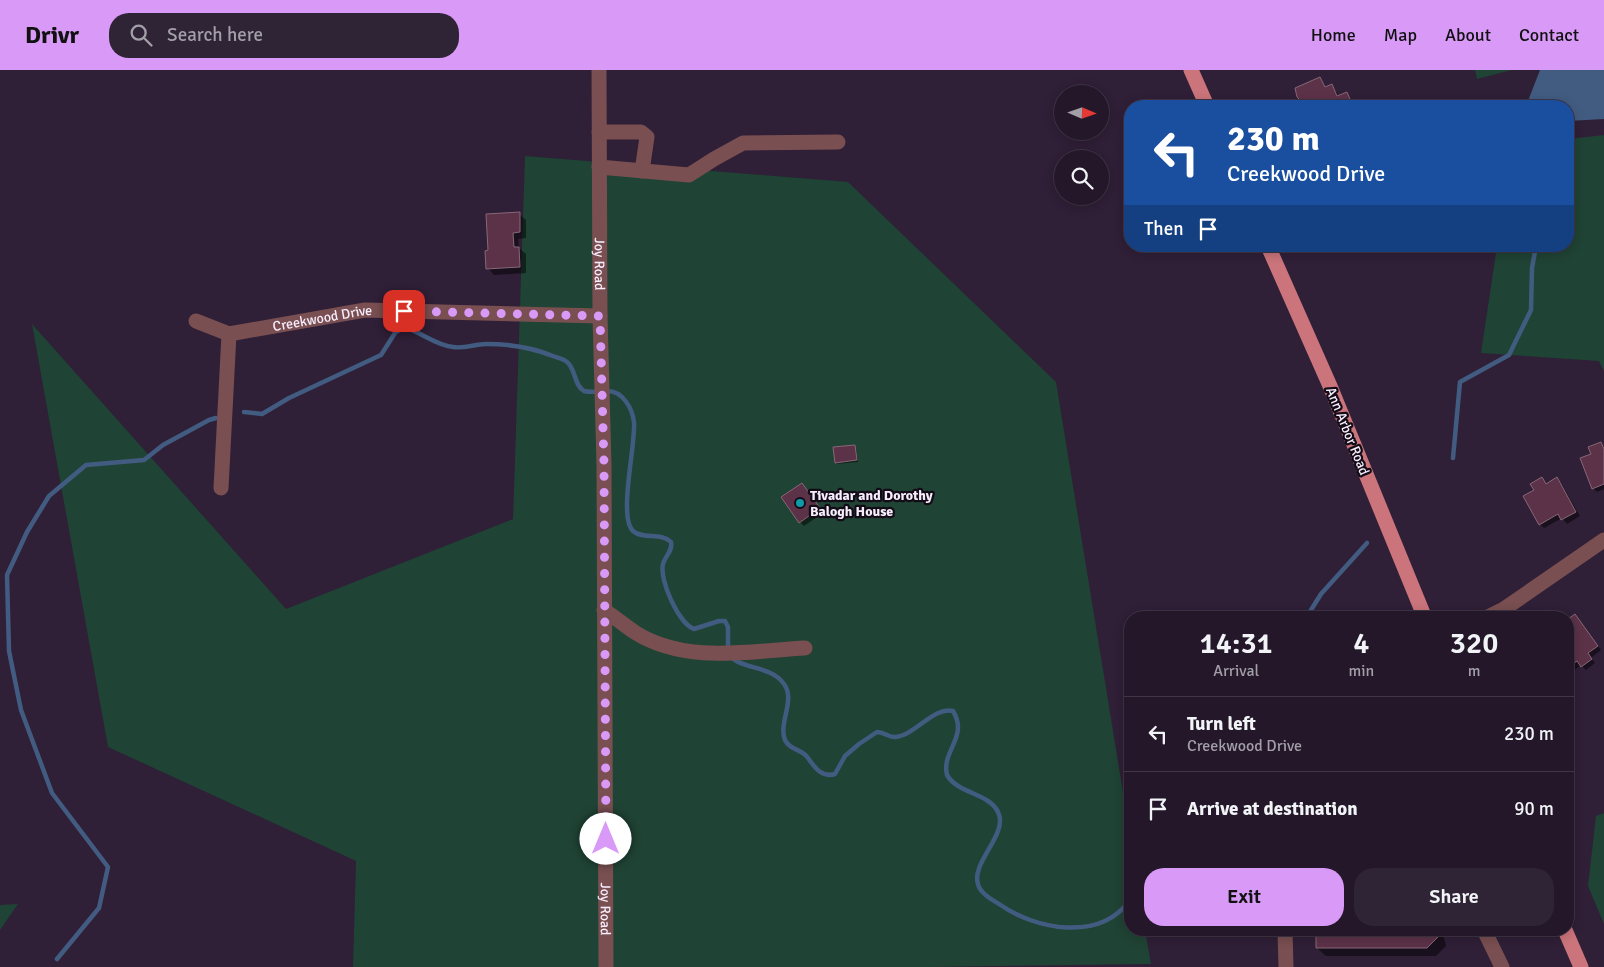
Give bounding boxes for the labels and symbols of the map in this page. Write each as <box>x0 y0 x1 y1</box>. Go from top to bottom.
north arrow <box>1054 85 1109 140</box>
street label: Joy Road <box>591 237 608 291</box>
pin <box>383 290 425 332</box>
street label: Creekwood Drive <box>271 302 372 335</box>
street label: Ann Arbor Road <box>1322 385 1373 478</box>
place label: Tivadar and Dorothy Balogh House <box>810 487 933 520</box>
marker: Tivadar and Dorothy Balogh House <box>794 497 806 509</box>
position arrow <box>579 812 631 864</box>
street label: Joy Road <box>597 882 614 935</box>

